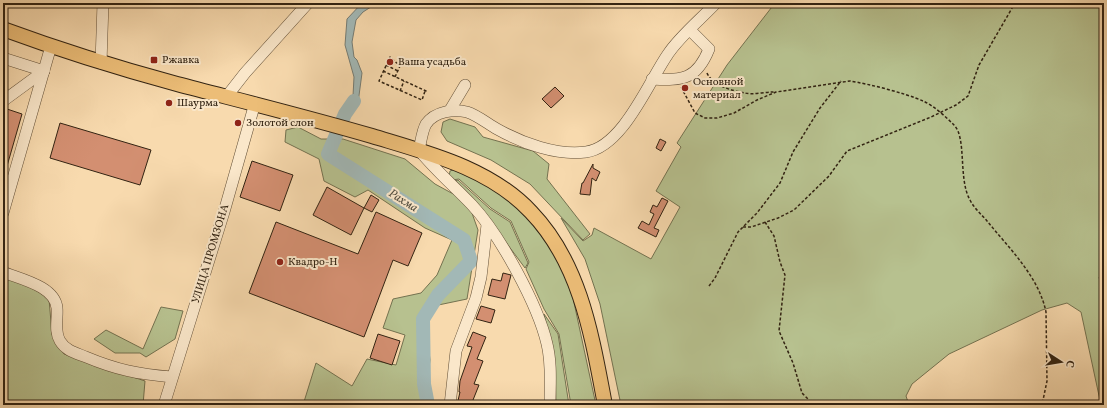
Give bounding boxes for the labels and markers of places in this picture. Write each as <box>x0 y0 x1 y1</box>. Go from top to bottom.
place label: Ржавка <box>162 53 200 68</box>
marker: Ржавка <box>149 55 159 65</box>
place label: Ваша усадьба <box>398 55 467 70</box>
marker: Ваша усадьба <box>385 57 395 67</box>
place label: Основной материал <box>693 75 744 103</box>
marker: Основной материал <box>680 83 690 93</box>
place label: Шаурма <box>177 96 219 111</box>
marker: Шаурма <box>164 98 174 108</box>
place label: Золотой слон <box>246 116 314 131</box>
marker: Золотой слон <box>233 118 243 128</box>
place label: Квадро-Н <box>288 255 337 270</box>
marker: Квадро-Н <box>275 257 285 267</box>

